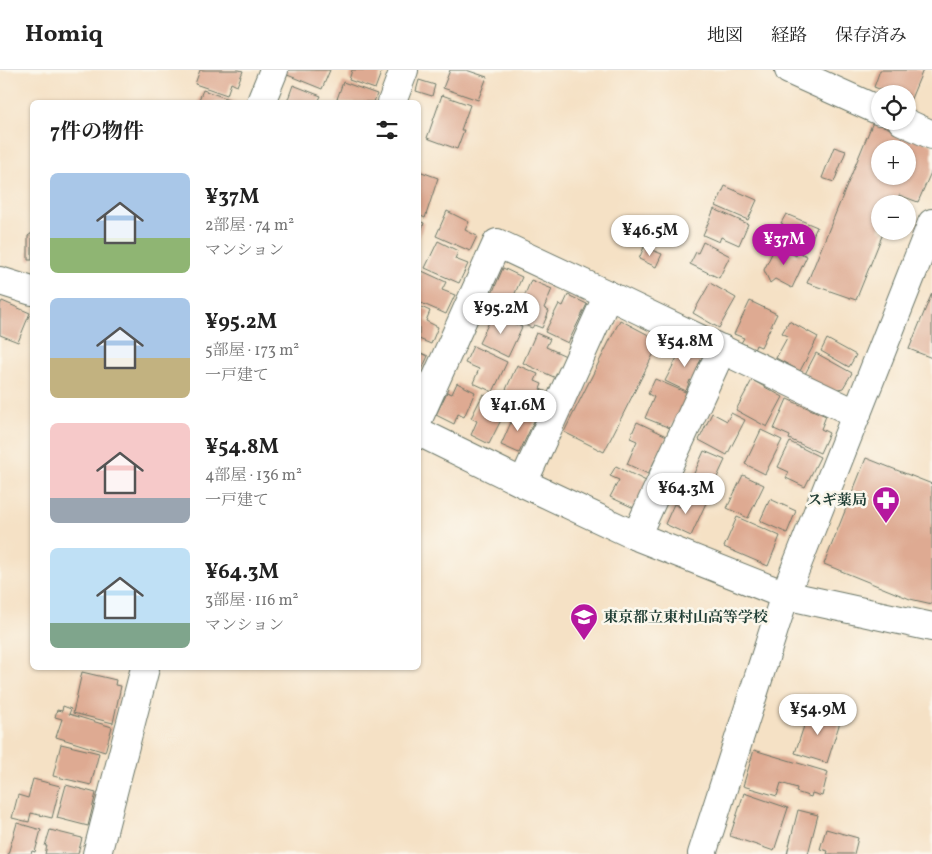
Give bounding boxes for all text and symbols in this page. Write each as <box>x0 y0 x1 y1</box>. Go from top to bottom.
text: Homiq <box>25 18 103 52</box>
text: 地図 <box>707 24 743 49</box>
text: 経路 <box>771 24 807 49</box>
text: 保存済み <box>835 24 907 49</box>
map controls <box>871 85 916 240</box>
button: locate <box>871 85 916 130</box>
icon: filters <box>373 116 401 144</box>
text: 7件の物件 <box>50 118 144 147</box>
button: + <box>871 140 916 185</box>
text: ¥37M <box>205 183 259 212</box>
icon: home <box>90 193 150 253</box>
button: − <box>871 195 916 240</box>
pin: ¥46.5M <box>609 214 691 257</box>
text: 2部屋 · 74 m² <box>205 215 294 237</box>
text: ¥46.5M <box>622 220 678 242</box>
pin: ¥37M <box>754 224 814 266</box>
text: ¥37M <box>763 229 805 251</box>
text: マンション <box>205 240 284 262</box>
pin: ¥95.2M <box>460 292 542 335</box>
text: ¥95.2M <box>474 298 528 320</box>
text: ¥95.2M <box>205 308 277 337</box>
icon: home <box>90 318 150 378</box>
pin: ¥54.8M <box>644 326 726 368</box>
text: ¥54.8M <box>657 331 713 353</box>
text: 5部屋 · 173 m² <box>205 340 299 362</box>
text: 一戸建て <box>205 365 269 387</box>
pin: ¥41.6M <box>477 390 559 432</box>
text: ¥41.6M <box>490 395 546 417</box>
text: ¥54.8M <box>205 433 279 462</box>
icon: home <box>90 443 150 503</box>
text: 4部屋 · 136 m² <box>205 465 302 487</box>
pin: ¥64.3M <box>645 472 727 515</box>
text: ¥64.3M <box>658 478 714 500</box>
pharmacy icon: スギ薬局 <box>871 485 901 524</box>
text: 一戸建て <box>205 490 269 512</box>
place label: スギ薬局 <box>807 491 867 512</box>
text: ¥64.3M <box>205 558 279 587</box>
icon: home <box>90 568 150 628</box>
text: 3部屋 · 116 m² <box>205 590 299 612</box>
school or university icon: 東京都立東村山高等学校 <box>569 602 599 641</box>
place label: 東京都立東村山高等学校 <box>603 608 768 629</box>
text: マンション <box>205 615 284 637</box>
pin: ¥54.9M <box>777 694 859 736</box>
text: ¥54.9M <box>790 699 846 721</box>

